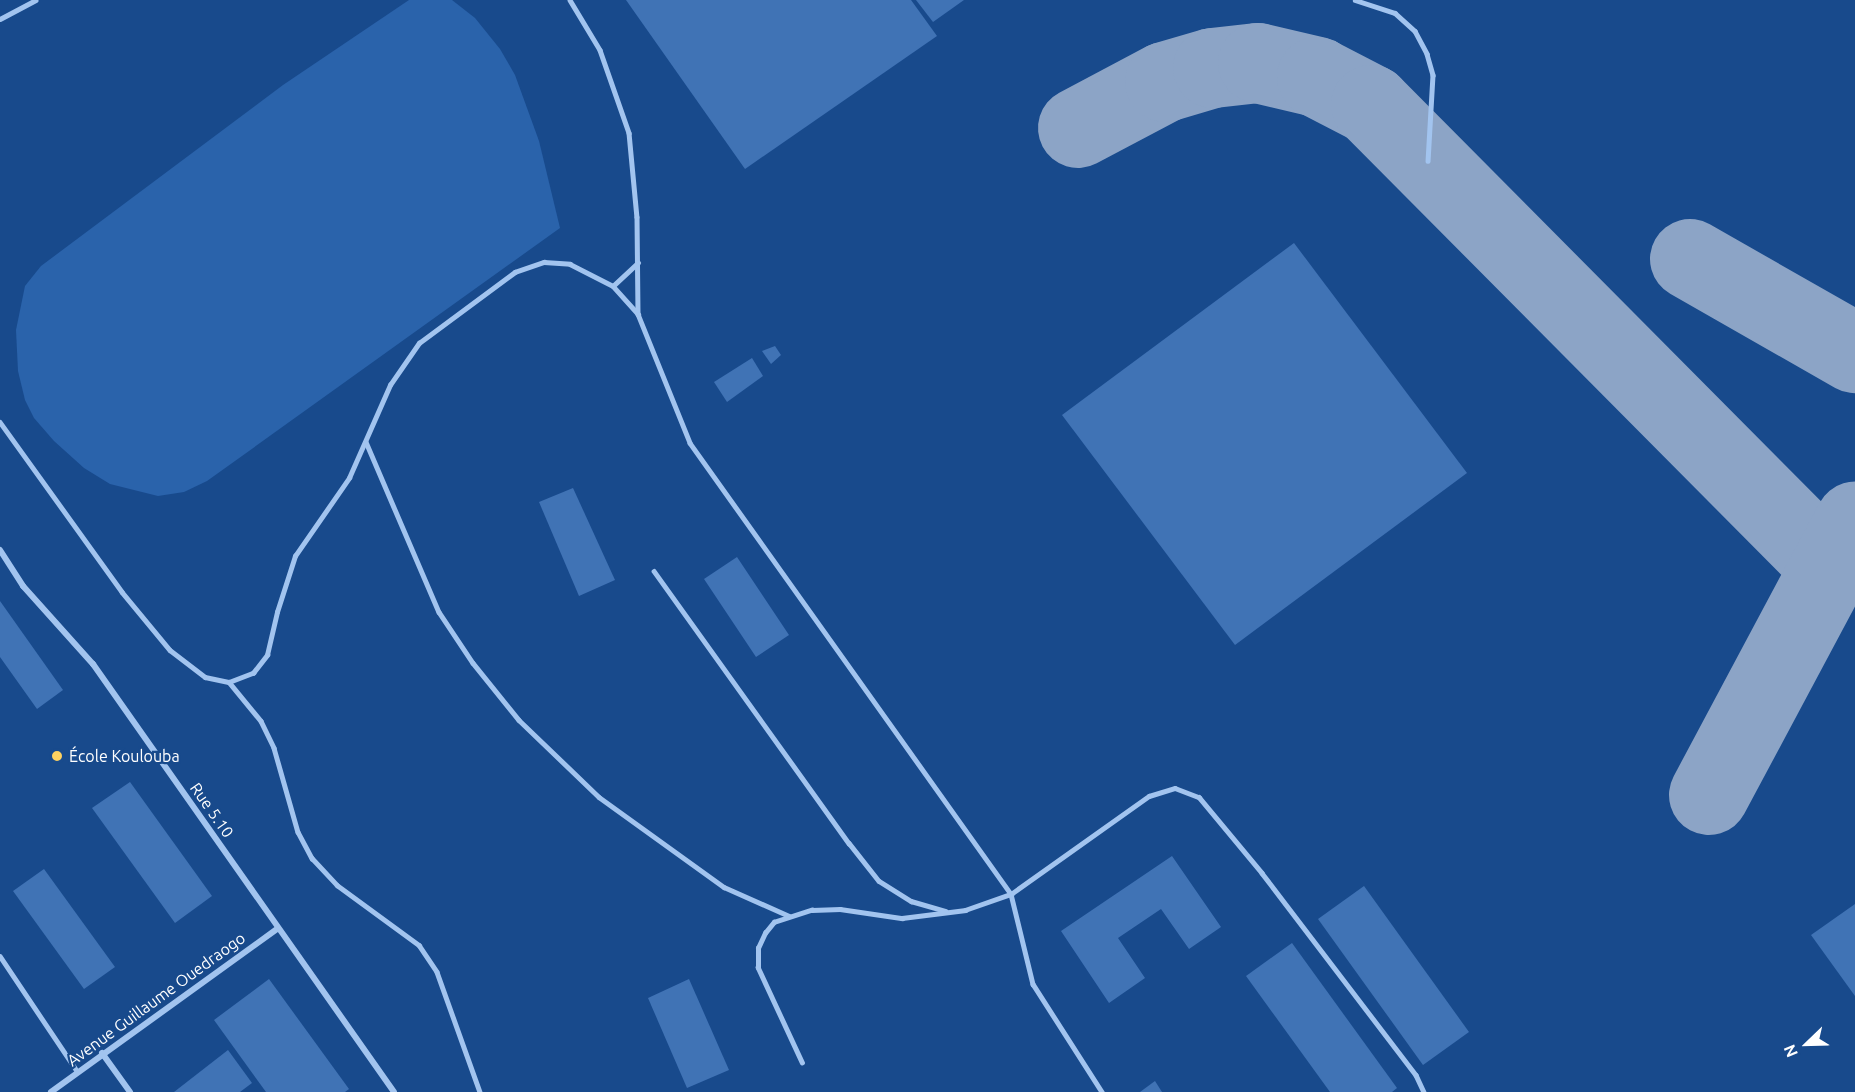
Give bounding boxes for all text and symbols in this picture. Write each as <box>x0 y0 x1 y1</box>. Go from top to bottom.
place label: École Koulouba <box>69 746 180 766</box>
marker: École Koulouba <box>50 749 64 763</box>
street label: Rue 5.10 <box>186 779 238 841</box>
street label: Avenue Guillaume Ouedraogo <box>63 928 249 1070</box>
north arrow <box>1777 1014 1837 1074</box>
text: N <box>1780 1042 1801 1060</box>

